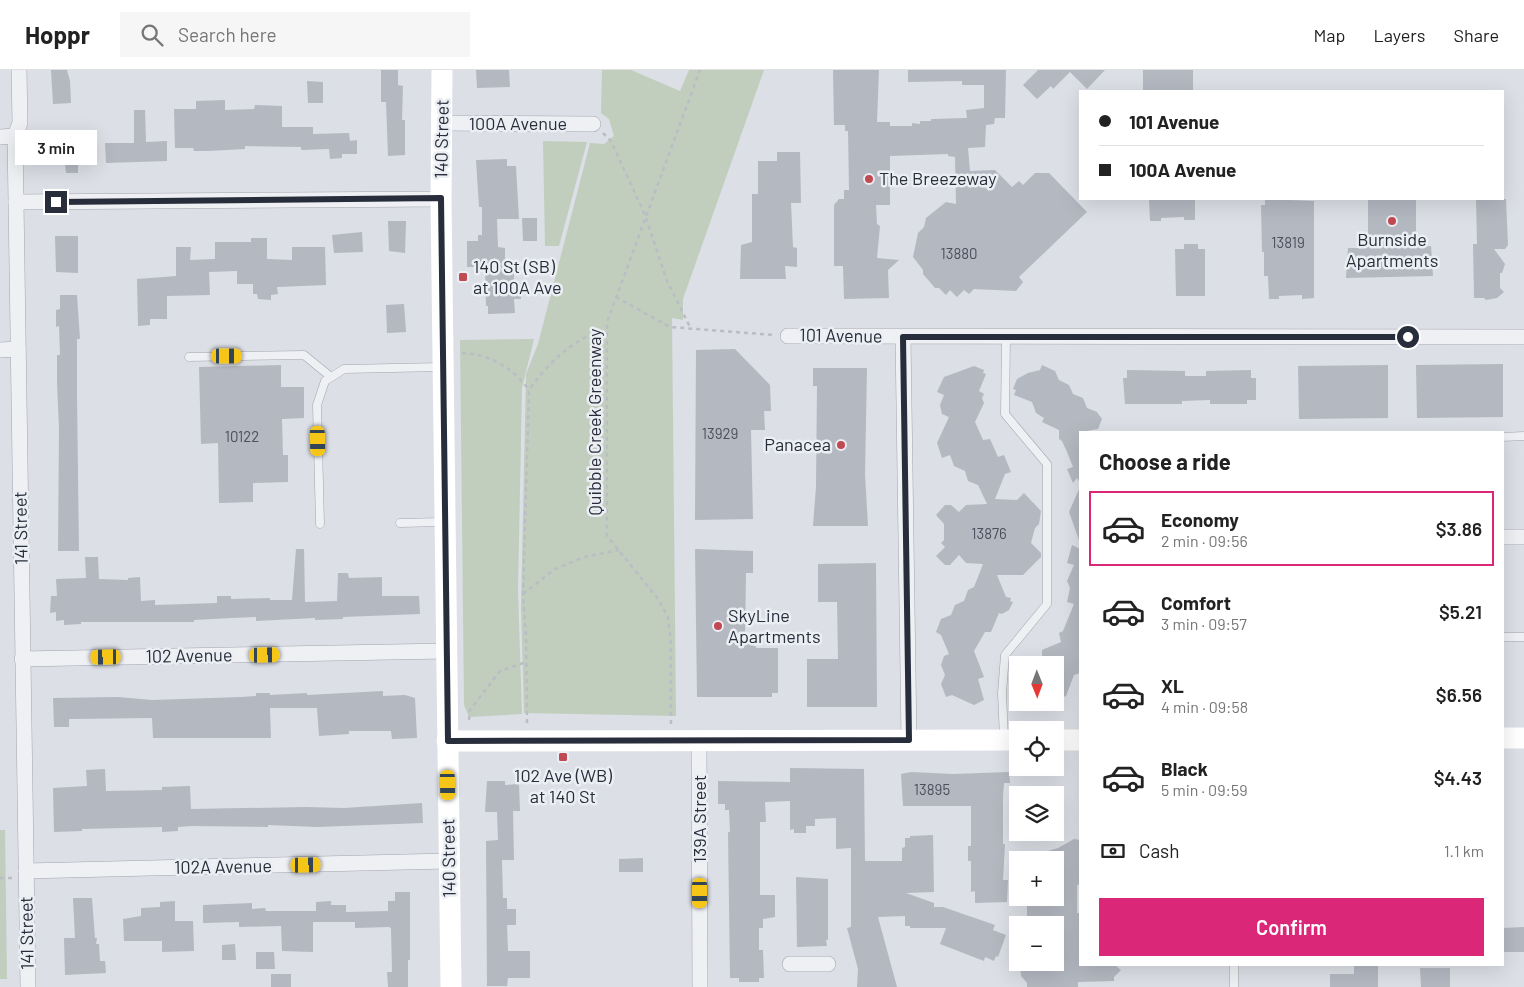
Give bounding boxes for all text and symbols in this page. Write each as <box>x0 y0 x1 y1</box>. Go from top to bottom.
search box <box>120 12 470 57</box>
text: Hoppr <box>25 20 90 49</box>
icon: search <box>138 21 166 49</box>
text: Search here <box>178 23 277 46</box>
text: Map <box>1313 24 1345 46</box>
text: Layers <box>1373 24 1426 46</box>
text: Share <box>1454 24 1499 46</box>
street label: 140 Street <box>429 99 453 179</box>
text: 101 Avenue <box>1129 110 1219 133</box>
street label: 100A Avenue <box>469 112 567 134</box>
callout: 3 min <box>15 129 97 164</box>
text: 3 min <box>37 138 75 157</box>
text: 100A Avenue <box>1129 158 1236 181</box>
place label: The Breezeway <box>879 167 997 189</box>
marker: The Breezeway <box>863 173 875 185</box>
route end <box>45 191 67 213</box>
marker: Burnside Apartments <box>1386 215 1398 227</box>
place label: Burnside Apartments <box>1346 228 1438 271</box>
house number: 13819 <box>1271 233 1305 251</box>
house number: 13880 <box>940 244 978 262</box>
place label: 140 St (SB) at 100A Ave <box>473 255 562 298</box>
marker: 140 St (SB) at 100A Ave <box>457 271 469 283</box>
street label: 101 Avenue <box>799 323 883 347</box>
route start <box>1397 326 1419 348</box>
street label: Quibble Creek Greenway <box>583 328 605 516</box>
car <box>212 349 242 364</box>
house number: 13929 <box>702 424 738 442</box>
car <box>310 426 325 456</box>
house number: 10122 <box>225 427 259 445</box>
place label: Panacea <box>764 433 831 455</box>
marker: Panacea <box>835 439 847 451</box>
text: Choose a ride <box>1099 448 1231 474</box>
street label: 141 Street <box>8 491 32 565</box>
icon: car <box>1101 506 1146 551</box>
text: Economy <box>1161 508 1239 531</box>
text: $3.86 <box>1436 517 1482 540</box>
house number: 13876 <box>971 524 1007 542</box>
text: 2 min · 09:56 <box>1161 531 1248 550</box>
icon: car <box>1101 589 1146 634</box>
text: Comfort <box>1161 591 1231 614</box>
text: $5.21 <box>1439 600 1482 623</box>
place label: SkyLine Apartments <box>728 604 821 647</box>
text: 3 min · 09:57 <box>1161 614 1247 633</box>
marker: SkyLine Apartments <box>712 620 724 632</box>
street label: 102 Avenue <box>145 643 233 667</box>
car <box>249 647 280 663</box>
car <box>90 649 121 665</box>
north arrow <box>1009 656 1064 711</box>
map controls <box>1009 656 1064 971</box>
icon: car <box>1101 672 1146 717</box>
text: XL <box>1161 674 1184 697</box>
text: $6.56 <box>1436 683 1482 706</box>
text: 4 min · 09:58 <box>1161 697 1248 716</box>
button: locate <box>1009 721 1064 776</box>
marker: 102 Ave (WB) at 140 St <box>557 751 569 763</box>
icon: car <box>1101 755 1146 800</box>
text: Black <box>1161 757 1208 780</box>
place label: 102 Ave (WB) at 140 St <box>514 764 612 807</box>
text: $4.43 <box>1434 766 1482 789</box>
car <box>440 770 455 800</box>
street label: 139A Street <box>688 775 710 863</box>
house number: 13895 <box>914 780 950 798</box>
text: 5 min · 09:59 <box>1161 780 1247 799</box>
button: layers <box>1009 786 1064 841</box>
street label: 140 Street <box>436 818 460 898</box>
icon: cash <box>1099 837 1127 865</box>
text: Cash <box>1139 839 1180 862</box>
text: 1.1 km <box>1444 841 1484 860</box>
button: + <box>1009 851 1064 906</box>
street label: 102A Avenue <box>174 854 272 878</box>
car <box>290 857 321 873</box>
car <box>692 878 707 908</box>
street label: 141 Street <box>14 896 38 970</box>
button: Confirm <box>1099 898 1484 956</box>
button: − <box>1009 916 1064 971</box>

